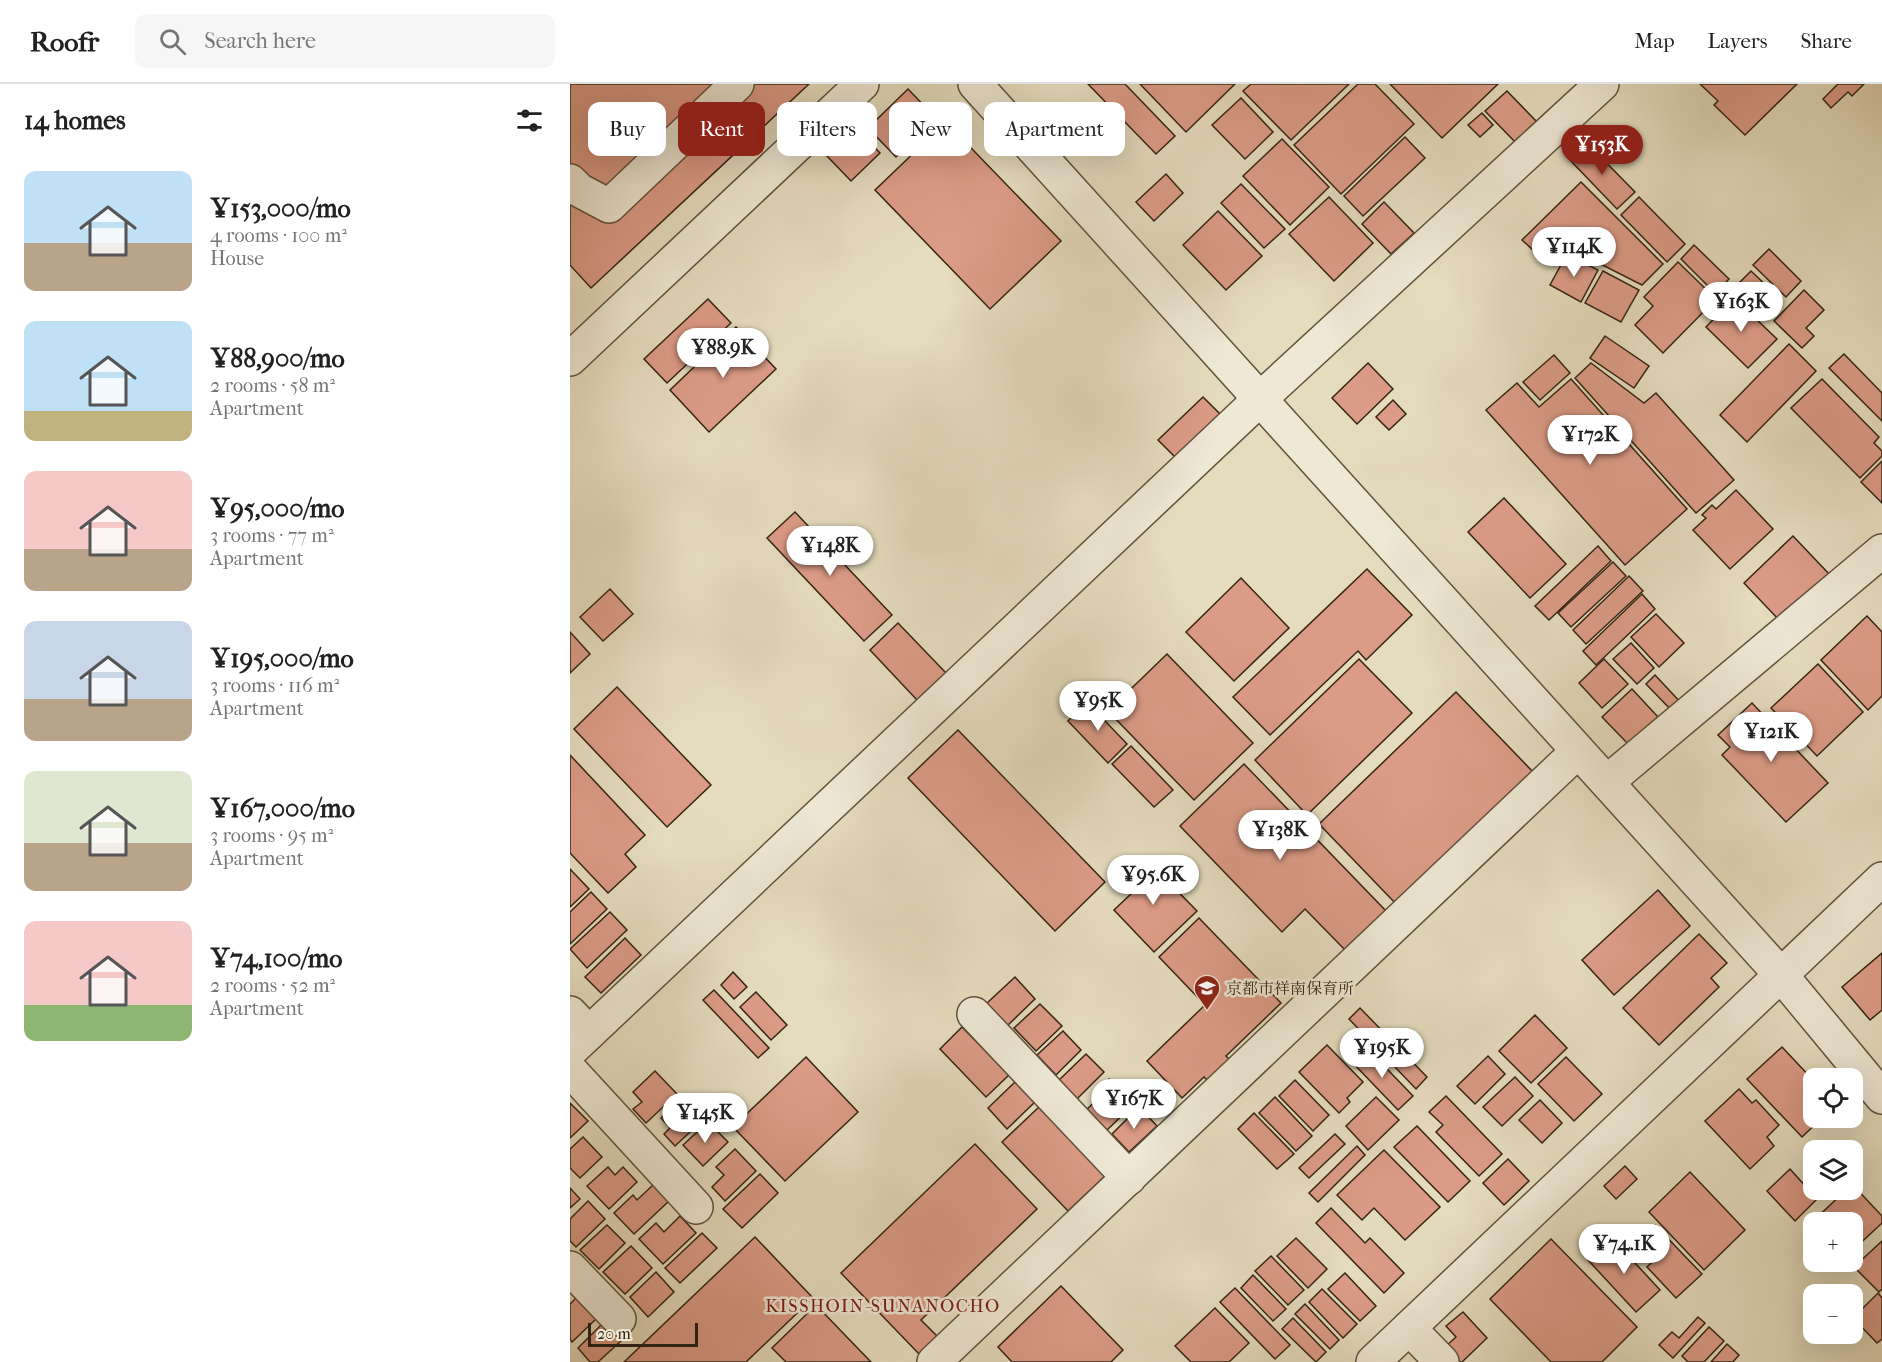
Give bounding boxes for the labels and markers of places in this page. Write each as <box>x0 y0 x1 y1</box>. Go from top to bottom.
pin: ¥153K <box>1560 125 1644 176</box>
pin: ¥114K <box>1532 227 1616 278</box>
pin: ¥163K <box>1699 282 1783 333</box>
pin: ¥88.9K <box>674 328 772 379</box>
pin: ¥172K <box>1548 415 1632 466</box>
pin: ¥148K <box>788 526 872 577</box>
pin: ¥95K <box>1062 681 1134 732</box>
pin: ¥121K <box>1729 712 1813 763</box>
pin: ¥138K <box>1238 810 1322 861</box>
pin: ¥95.6K <box>1104 855 1202 906</box>
school or university icon: 京都市祥南保育所 <box>1192 973 1222 1011</box>
place label: 京都市祥南保育所 <box>1226 979 1354 998</box>
pin: ¥195K <box>1340 1028 1424 1079</box>
pin: ¥167K <box>1092 1079 1176 1130</box>
pin: ¥145K <box>663 1093 747 1144</box>
pin: ¥74.1K <box>1575 1224 1673 1275</box>

